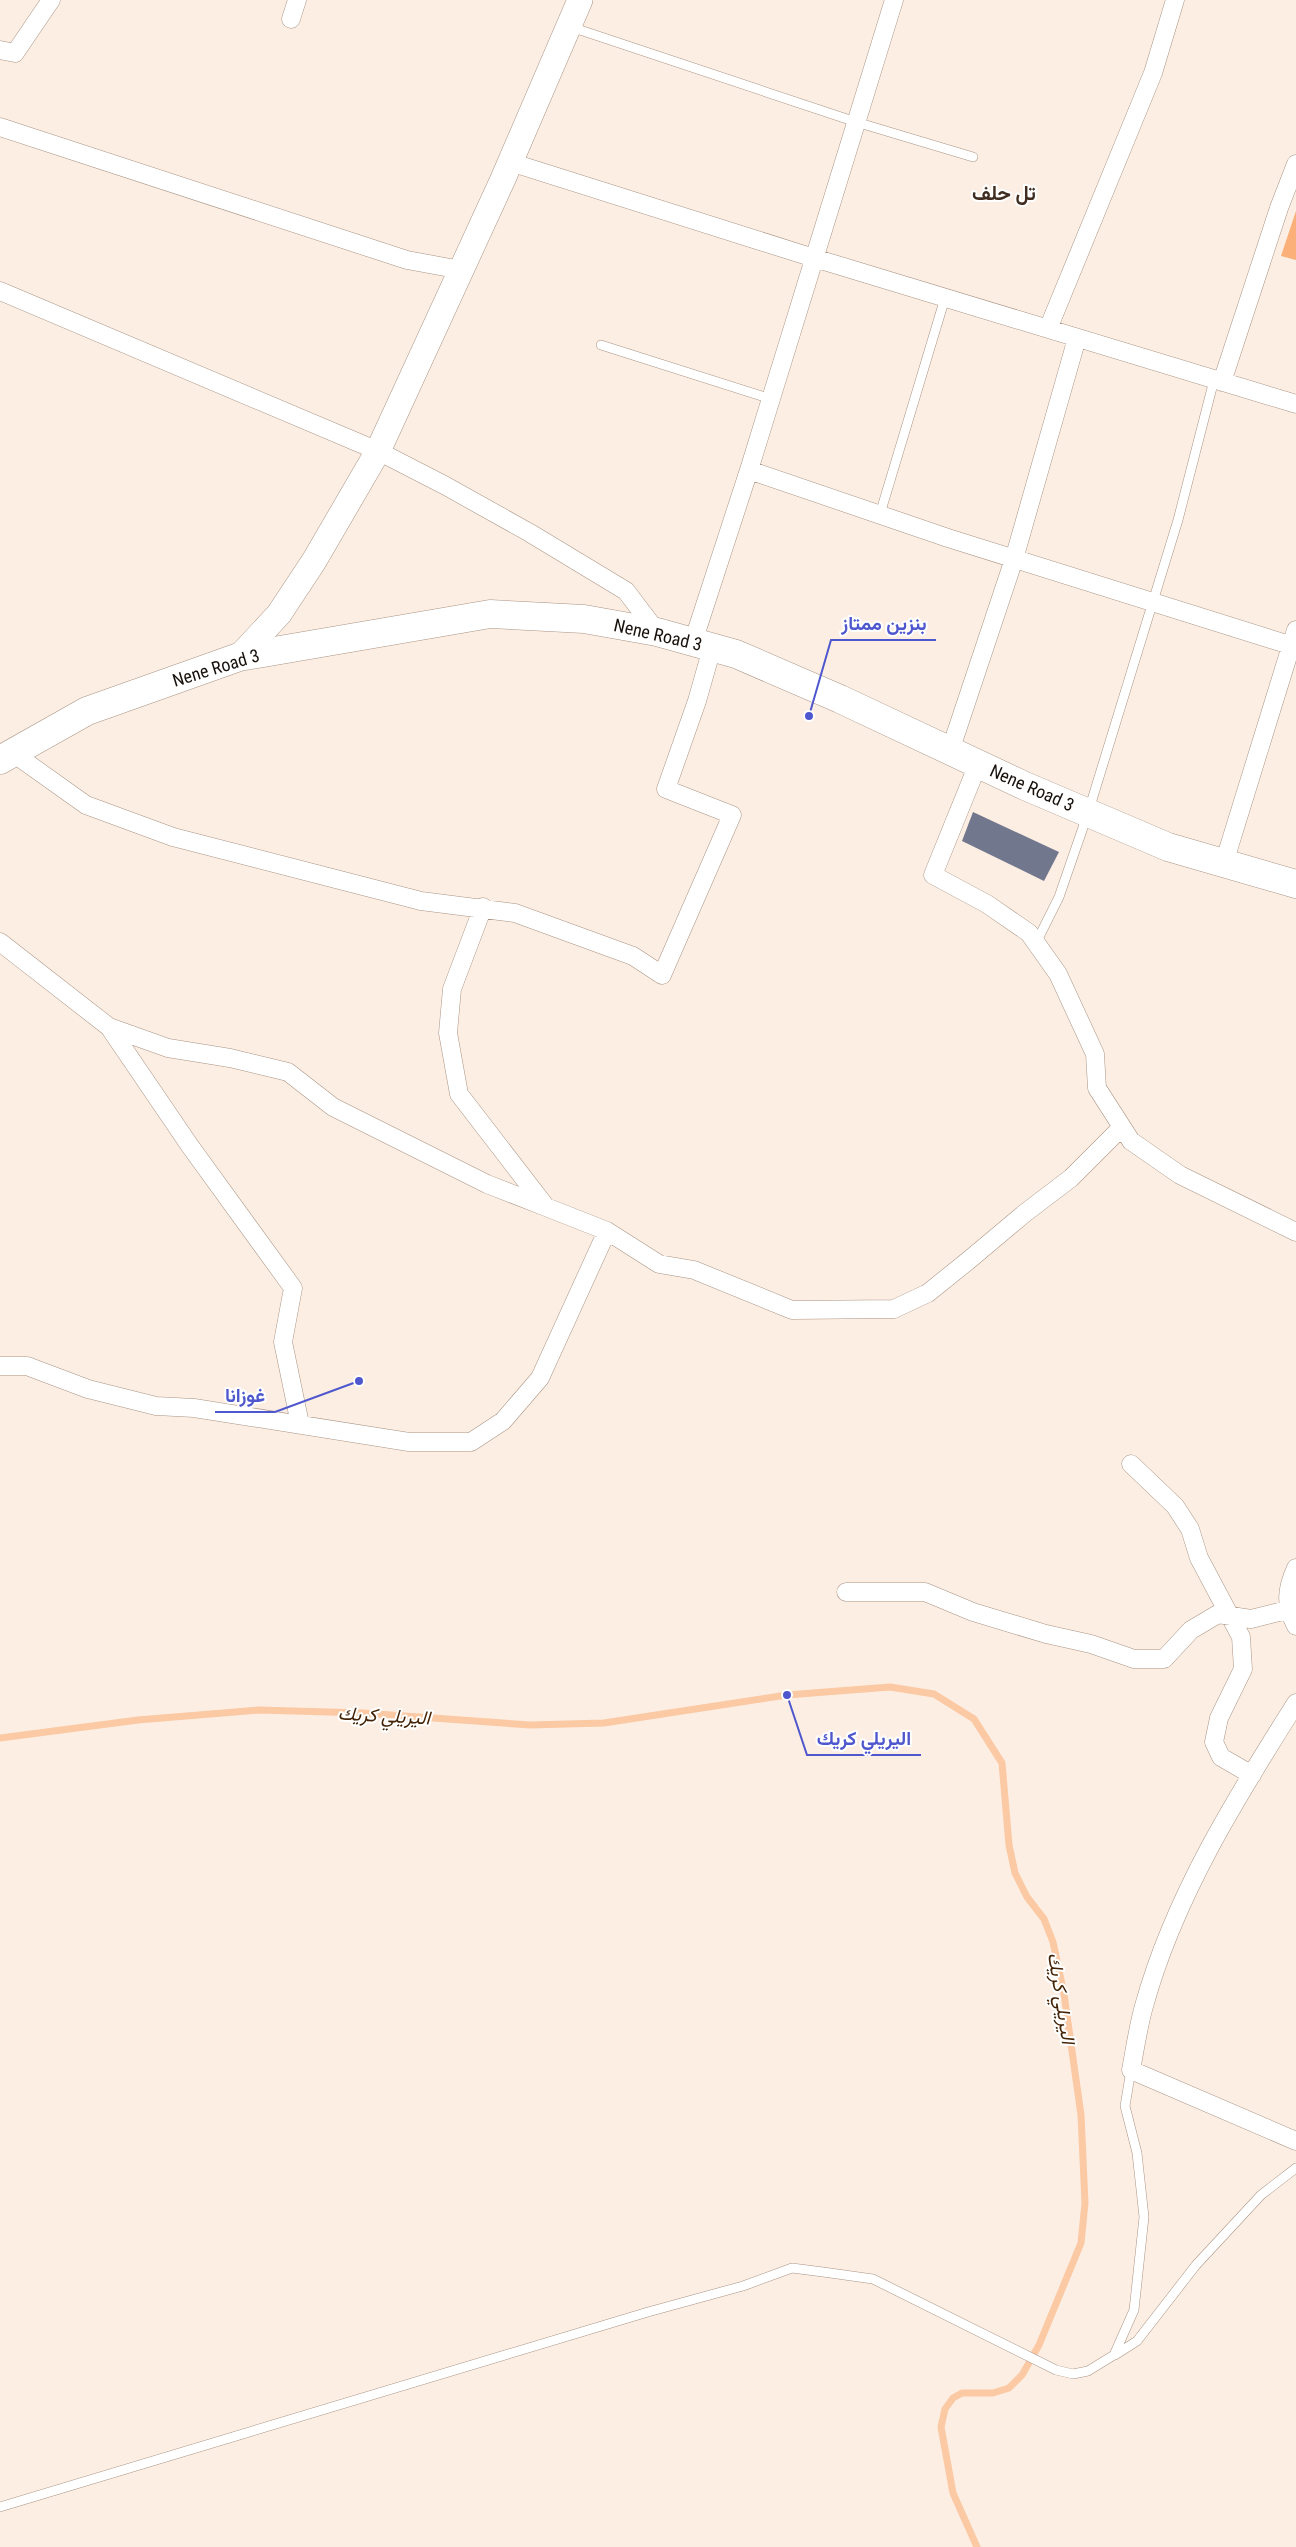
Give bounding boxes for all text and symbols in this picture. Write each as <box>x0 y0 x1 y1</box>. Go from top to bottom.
district label: تل حلف <box>972 181 1036 205</box>
callout: بنزين ممتاز <box>831 606 936 640</box>
text: بنزين ممتاز <box>840 612 927 636</box>
street label: Nene Road 3 <box>612 614 704 655</box>
street label: Nene Road 3 <box>170 644 262 691</box>
street label: Nene Road 3 <box>987 760 1078 815</box>
callout: غوزانا <box>215 1378 275 1412</box>
text: غوزانا <box>225 1384 265 1408</box>
water label: اليريلي كريك <box>337 1702 433 1734</box>
callout: اليريلي كريك <box>807 1721 921 1755</box>
text: اليريلي كريك <box>817 1727 911 1755</box>
water label: اليريلي كريك <box>1039 1951 1080 2049</box>

